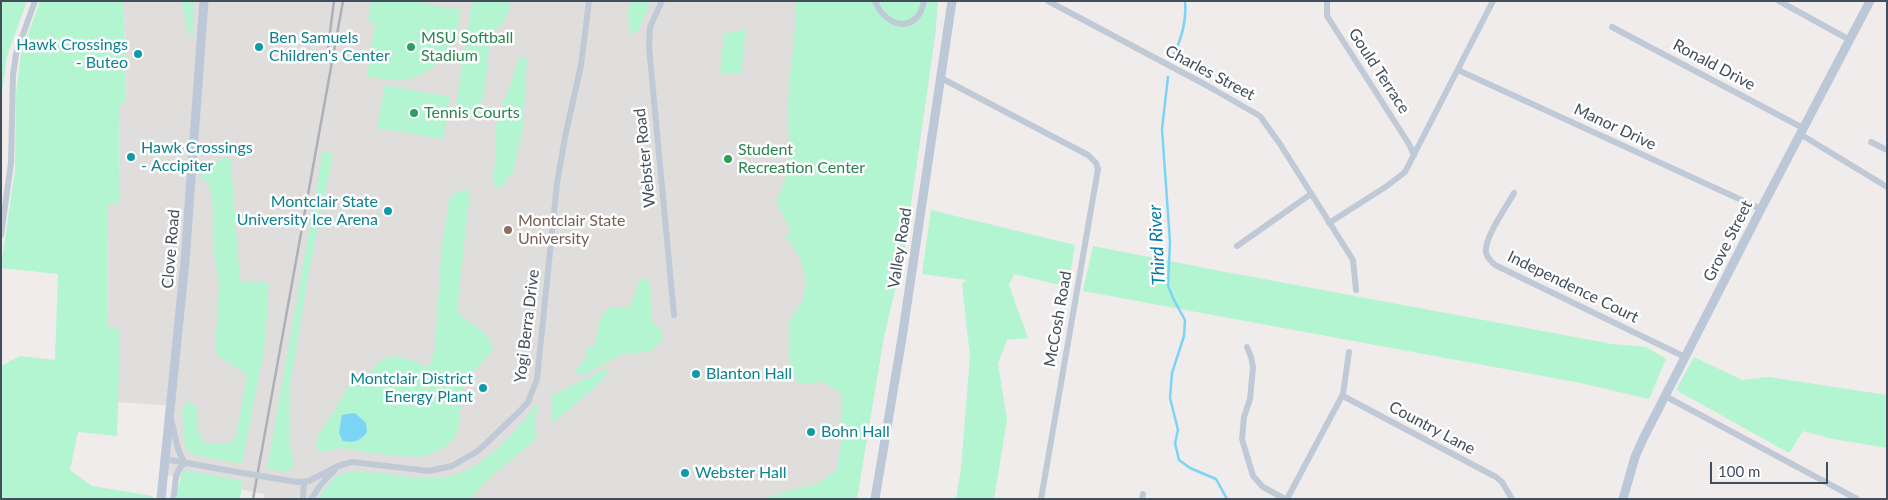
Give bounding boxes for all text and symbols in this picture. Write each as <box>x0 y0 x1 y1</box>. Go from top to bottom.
street label: Gould Terrace <box>1344 25 1414 117</box>
place label: Ben Samuels Children's Center <box>269 28 390 66</box>
place label: MSU Softball Stadium <box>421 28 513 66</box>
place label: Hawk Crossings - Buteo <box>16 35 128 73</box>
street label: Ronald Drive <box>1670 35 1758 95</box>
marker: Ben Samuels Children's Center <box>253 41 265 53</box>
marker: MSU Softball Stadium <box>405 41 417 53</box>
street label: Charles Street <box>1162 41 1258 105</box>
marker: Hawk Crossings - Buteo <box>132 48 144 60</box>
street label: Manor Drive <box>1571 100 1659 154</box>
place label: Tennis Courts <box>424 103 520 123</box>
marker: Tennis Courts <box>408 107 420 119</box>
street label: Webster Road <box>630 107 660 209</box>
place label: Hawk Crossings - Accipiter <box>141 138 253 176</box>
place label: Student Recreation Center <box>738 140 865 178</box>
marker: Hawk Crossings - Accipiter <box>125 151 137 163</box>
marker: Student Recreation Center <box>722 153 734 165</box>
place label: Montclair State University Ice Arena <box>237 192 378 230</box>
street label: Grove Street <box>1699 197 1757 285</box>
water label: Third River <box>1144 204 1170 286</box>
marker: Montclair State University Ice Arena <box>382 205 394 217</box>
street label: Valley Road <box>884 206 916 290</box>
street label: Clove Road <box>158 209 184 289</box>
place label: Montclair State University <box>518 211 625 249</box>
marker: Montclair State University <box>502 224 514 236</box>
street label: Independence Court <box>1504 247 1642 327</box>
street label: Yogi Berra Drive <box>511 268 543 384</box>
street label: McCosh Road <box>1040 270 1076 368</box>
place label: Blanton Hall <box>706 364 792 384</box>
marker: Blanton Hall <box>690 368 702 380</box>
place label: Montclair District Energy Plant <box>350 369 473 407</box>
marker: Montclair District Energy Plant <box>477 382 489 394</box>
street label: Country Lane <box>1386 397 1478 459</box>
place label: Bohn Hall <box>821 422 890 442</box>
marker: Bohn Hall <box>805 426 817 438</box>
scale bar <box>1713 452 1830 484</box>
text: 100 m <box>1718 462 1760 480</box>
place label: Webster Hall <box>695 463 787 483</box>
marker: Webster Hall <box>679 467 691 479</box>

